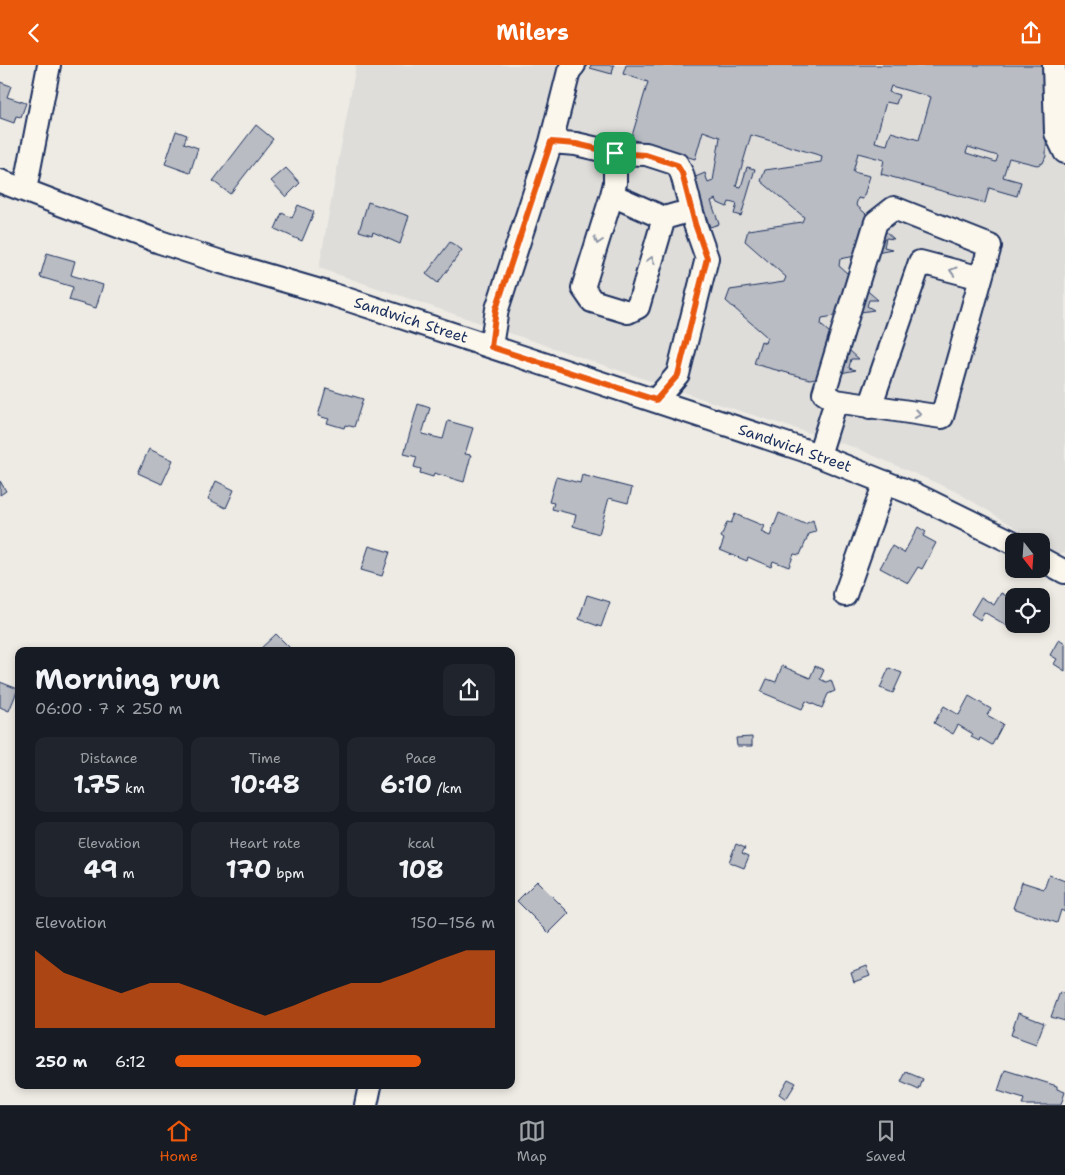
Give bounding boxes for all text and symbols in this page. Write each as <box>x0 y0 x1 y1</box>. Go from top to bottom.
text: Milers <box>496 18 569 47</box>
icon: back <box>20 19 48 47</box>
icon: share <box>1017 19 1045 47</box>
pin <box>594 132 636 174</box>
icon: arrive <box>601 139 629 167</box>
one-way arrow <box>593 237 603 245</box>
one-way arrow <box>646 256 656 264</box>
one-way arrow <box>949 266 957 276</box>
street label: Sandwich Street <box>351 292 471 348</box>
one-way arrow <box>915 408 923 419</box>
street label: Sandwich Street <box>736 419 854 477</box>
north arrow <box>1005 533 1050 577</box>
map controls <box>1005 533 1050 633</box>
button: locate <box>1005 588 1050 633</box>
text: Morning run <box>35 660 220 698</box>
button: share <box>443 664 495 716</box>
text: 06:00 · 7 × 250 m <box>35 698 182 719</box>
text: Distance <box>80 749 138 767</box>
text: Time <box>249 749 281 767</box>
text: Pace <box>406 749 436 767</box>
text: 1.75 <box>73 767 120 801</box>
text: 10:48 <box>230 767 300 801</box>
text: 6:10 <box>380 767 432 801</box>
text: km <box>120 779 145 797</box>
text: /km <box>432 779 462 797</box>
text: Elevation <box>78 834 140 852</box>
text: Heart rate <box>229 834 301 852</box>
text: kcal <box>407 834 435 852</box>
text: 49 <box>83 852 118 886</box>
text: 170 <box>226 852 271 886</box>
text: 108 <box>398 852 444 886</box>
text: m <box>118 864 135 882</box>
text: bpm <box>271 864 304 882</box>
text: Elevation <box>35 912 107 933</box>
text: 150–156 m <box>410 912 495 933</box>
text: 250 m <box>35 1051 87 1072</box>
text: 6:12 <box>115 1051 146 1072</box>
tab: Home <box>159 1117 198 1165</box>
tab: Map <box>517 1117 547 1165</box>
tab: Saved <box>866 1117 906 1165</box>

